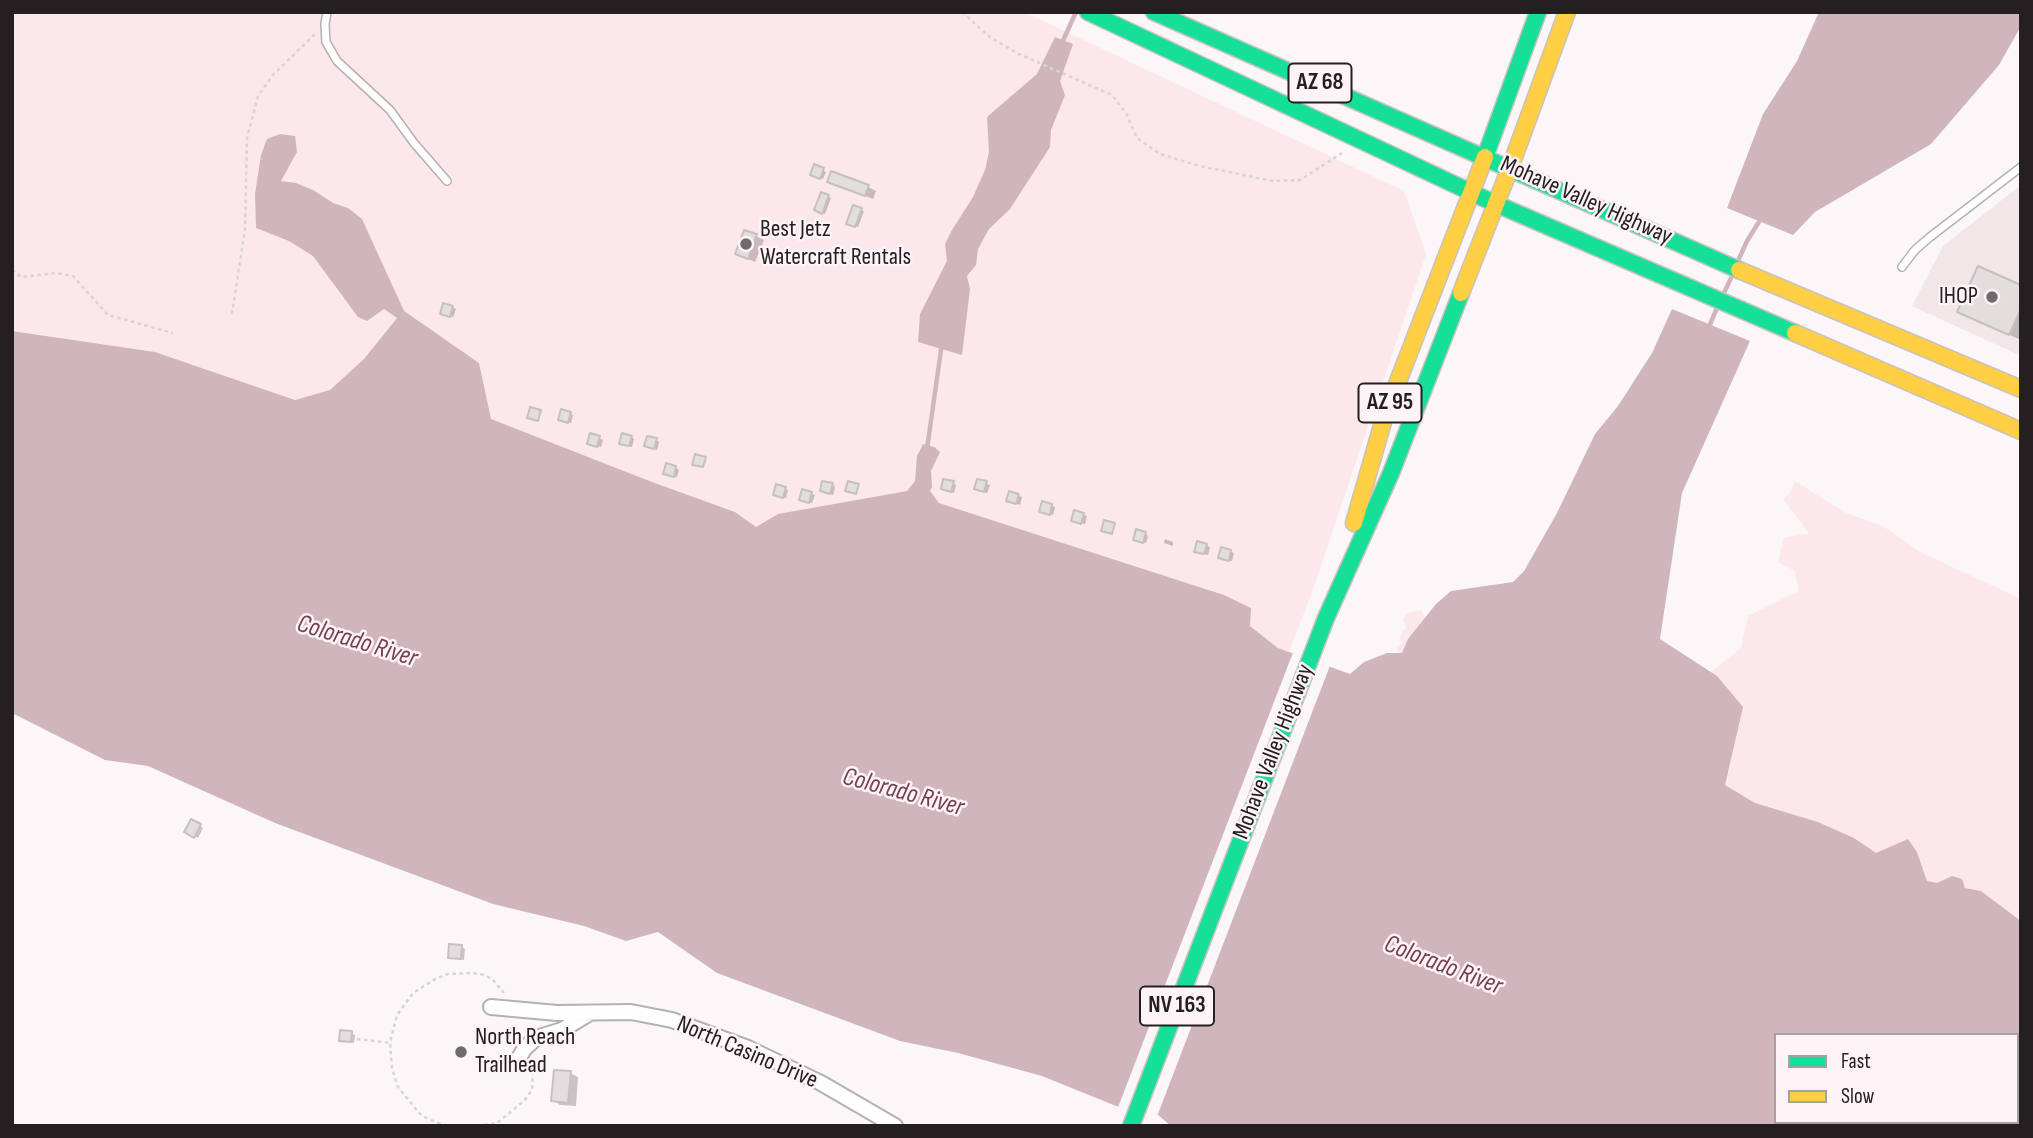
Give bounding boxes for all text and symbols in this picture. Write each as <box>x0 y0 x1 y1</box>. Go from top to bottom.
road number: AZ 68 <box>1288 64 1352 102</box>
street label: Mohave Valley Highway <box>1496 150 1676 252</box>
place label: Best Jetz Watercraft Rentals <box>760 216 911 272</box>
marker: Best Jetz Watercraft Rentals <box>738 236 754 252</box>
place label: IHOP <box>1939 283 1978 311</box>
marker: IHOP <box>1984 289 2000 305</box>
road number: AZ 95 <box>1358 384 1422 422</box>
water label: Colorado River <box>293 609 421 675</box>
street label: Mohave Valley Highway <box>1227 661 1321 843</box>
water label: Colorado River <box>839 762 967 824</box>
water label: Colorado River <box>1379 929 1507 1003</box>
road number: NV 163 <box>1140 987 1214 1026</box>
street label: North Casino Drive <box>672 1010 822 1096</box>
place label: North Reach Trailhead <box>475 1024 575 1080</box>
legend <box>1774 1033 2019 1124</box>
marker: North Reach Trailhead <box>453 1044 469 1060</box>
text: Fast <box>1841 1049 1871 1074</box>
text: Slow <box>1841 1084 1874 1109</box>

